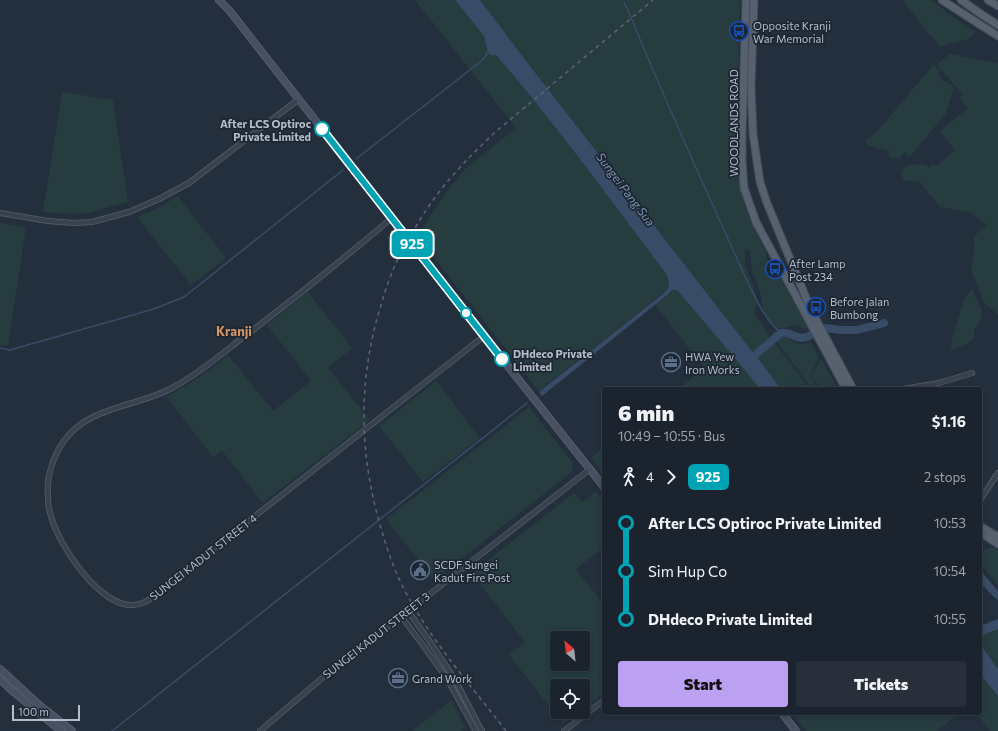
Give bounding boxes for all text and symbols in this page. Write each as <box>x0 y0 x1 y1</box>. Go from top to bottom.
place label: Opposite Kranji War Memorial <box>753 19 831 45</box>
bus stop icon: Opposite Kranji War Memorial <box>728 20 750 42</box>
street label: WOODLANDS ROAD <box>727 69 740 177</box>
place label: After LCS Optiroc Private Limited <box>220 117 311 143</box>
marker: After LCS Optiroc Private Limited <box>314 121 330 137</box>
water label: Sungei Pang Sua <box>594 150 658 228</box>
line badge: 925 <box>389 231 435 257</box>
text: 925 <box>400 235 424 252</box>
place label: After Lamp Post 234 <box>789 257 846 283</box>
bus stop icon: After Lamp Post 234 <box>764 258 786 280</box>
place label: Before Jalan Bumbong <box>830 295 889 321</box>
bus stop icon: Before Jalan Bumbong <box>805 296 827 318</box>
unlabelled marker <box>460 307 472 319</box>
district label: Kranji <box>216 323 252 339</box>
place label: DHdeco Private Limited <box>513 347 593 373</box>
place label: HWA Yew Iron Works <box>685 350 740 376</box>
marker: DHdeco Private Limited <box>494 351 510 367</box>
office icon: HWA Yew Iron Works <box>660 351 682 373</box>
text: 6 min <box>618 399 674 426</box>
text: $1.16 <box>932 412 966 430</box>
text: 10:49 – 10:55 · Bus <box>618 428 725 444</box>
icon: walk <box>618 466 640 488</box>
icon: forward <box>660 466 682 488</box>
text: 925 <box>696 468 721 485</box>
text: 4 <box>646 469 654 485</box>
text: 2 stops <box>924 469 966 485</box>
street label: SUNGEI KADUT STREET 4 <box>147 511 259 603</box>
text: After LCS Optiroc Private Limited <box>648 514 881 532</box>
text: 10:53 <box>934 515 966 531</box>
place label: SCDF Sungei Kadut Fire Post <box>434 558 511 584</box>
public building icon: SCDF Sungei Kadut Fire Post <box>409 559 431 581</box>
text: Sim Hup Co <box>648 562 727 580</box>
text: 10:54 <box>934 563 966 579</box>
street label: SUNGEI KADUT STREET 3 <box>320 589 432 681</box>
text: DHdeco Private Limited <box>648 610 812 628</box>
text: 10:55 <box>934 611 966 627</box>
north arrow <box>550 631 590 671</box>
map controls <box>550 631 590 719</box>
button: Start <box>618 661 788 707</box>
button: Tickets <box>796 661 966 707</box>
office icon: Grand Work <box>387 667 409 689</box>
place label: Grand Work <box>412 672 472 685</box>
button: locate <box>550 679 590 719</box>
scale bar <box>12 703 80 722</box>
text: 100 m <box>18 705 49 718</box>

